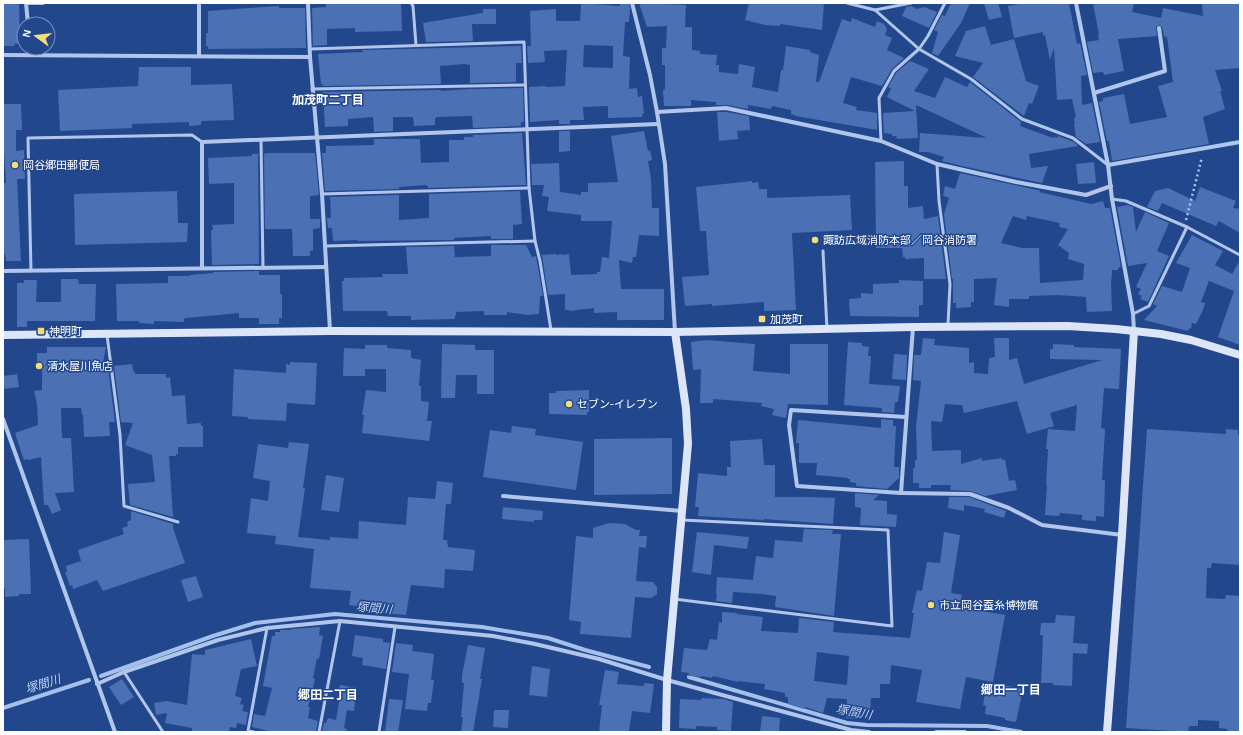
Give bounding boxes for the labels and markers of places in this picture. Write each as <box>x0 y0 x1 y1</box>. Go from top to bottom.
place label: 岡谷郷田郵便局 <box>23 159 100 172</box>
marker: 岡谷郷田郵便局 <box>10 160 20 170</box>
place label: 諏訪広域消防本部／岡谷消防署 <box>823 234 977 247</box>
marker: 諏訪広域消防本部／岡谷消防署 <box>810 235 820 245</box>
place label: 加茂町 <box>770 313 803 326</box>
marker: 加茂町 <box>757 314 767 324</box>
place label: 神明町 <box>49 325 82 338</box>
marker: 神明町 <box>36 326 46 336</box>
place label: 清水屋川魚店 <box>47 360 113 373</box>
marker: 清水屋川魚店 <box>34 361 44 371</box>
place label: セブン-イレブン <box>577 398 658 411</box>
marker: セブン-イレブン <box>564 399 574 409</box>
place label: 市立岡谷蚕糸博物館 <box>939 599 1038 612</box>
marker: 市立岡谷蚕糸博物館 <box>926 600 936 610</box>

